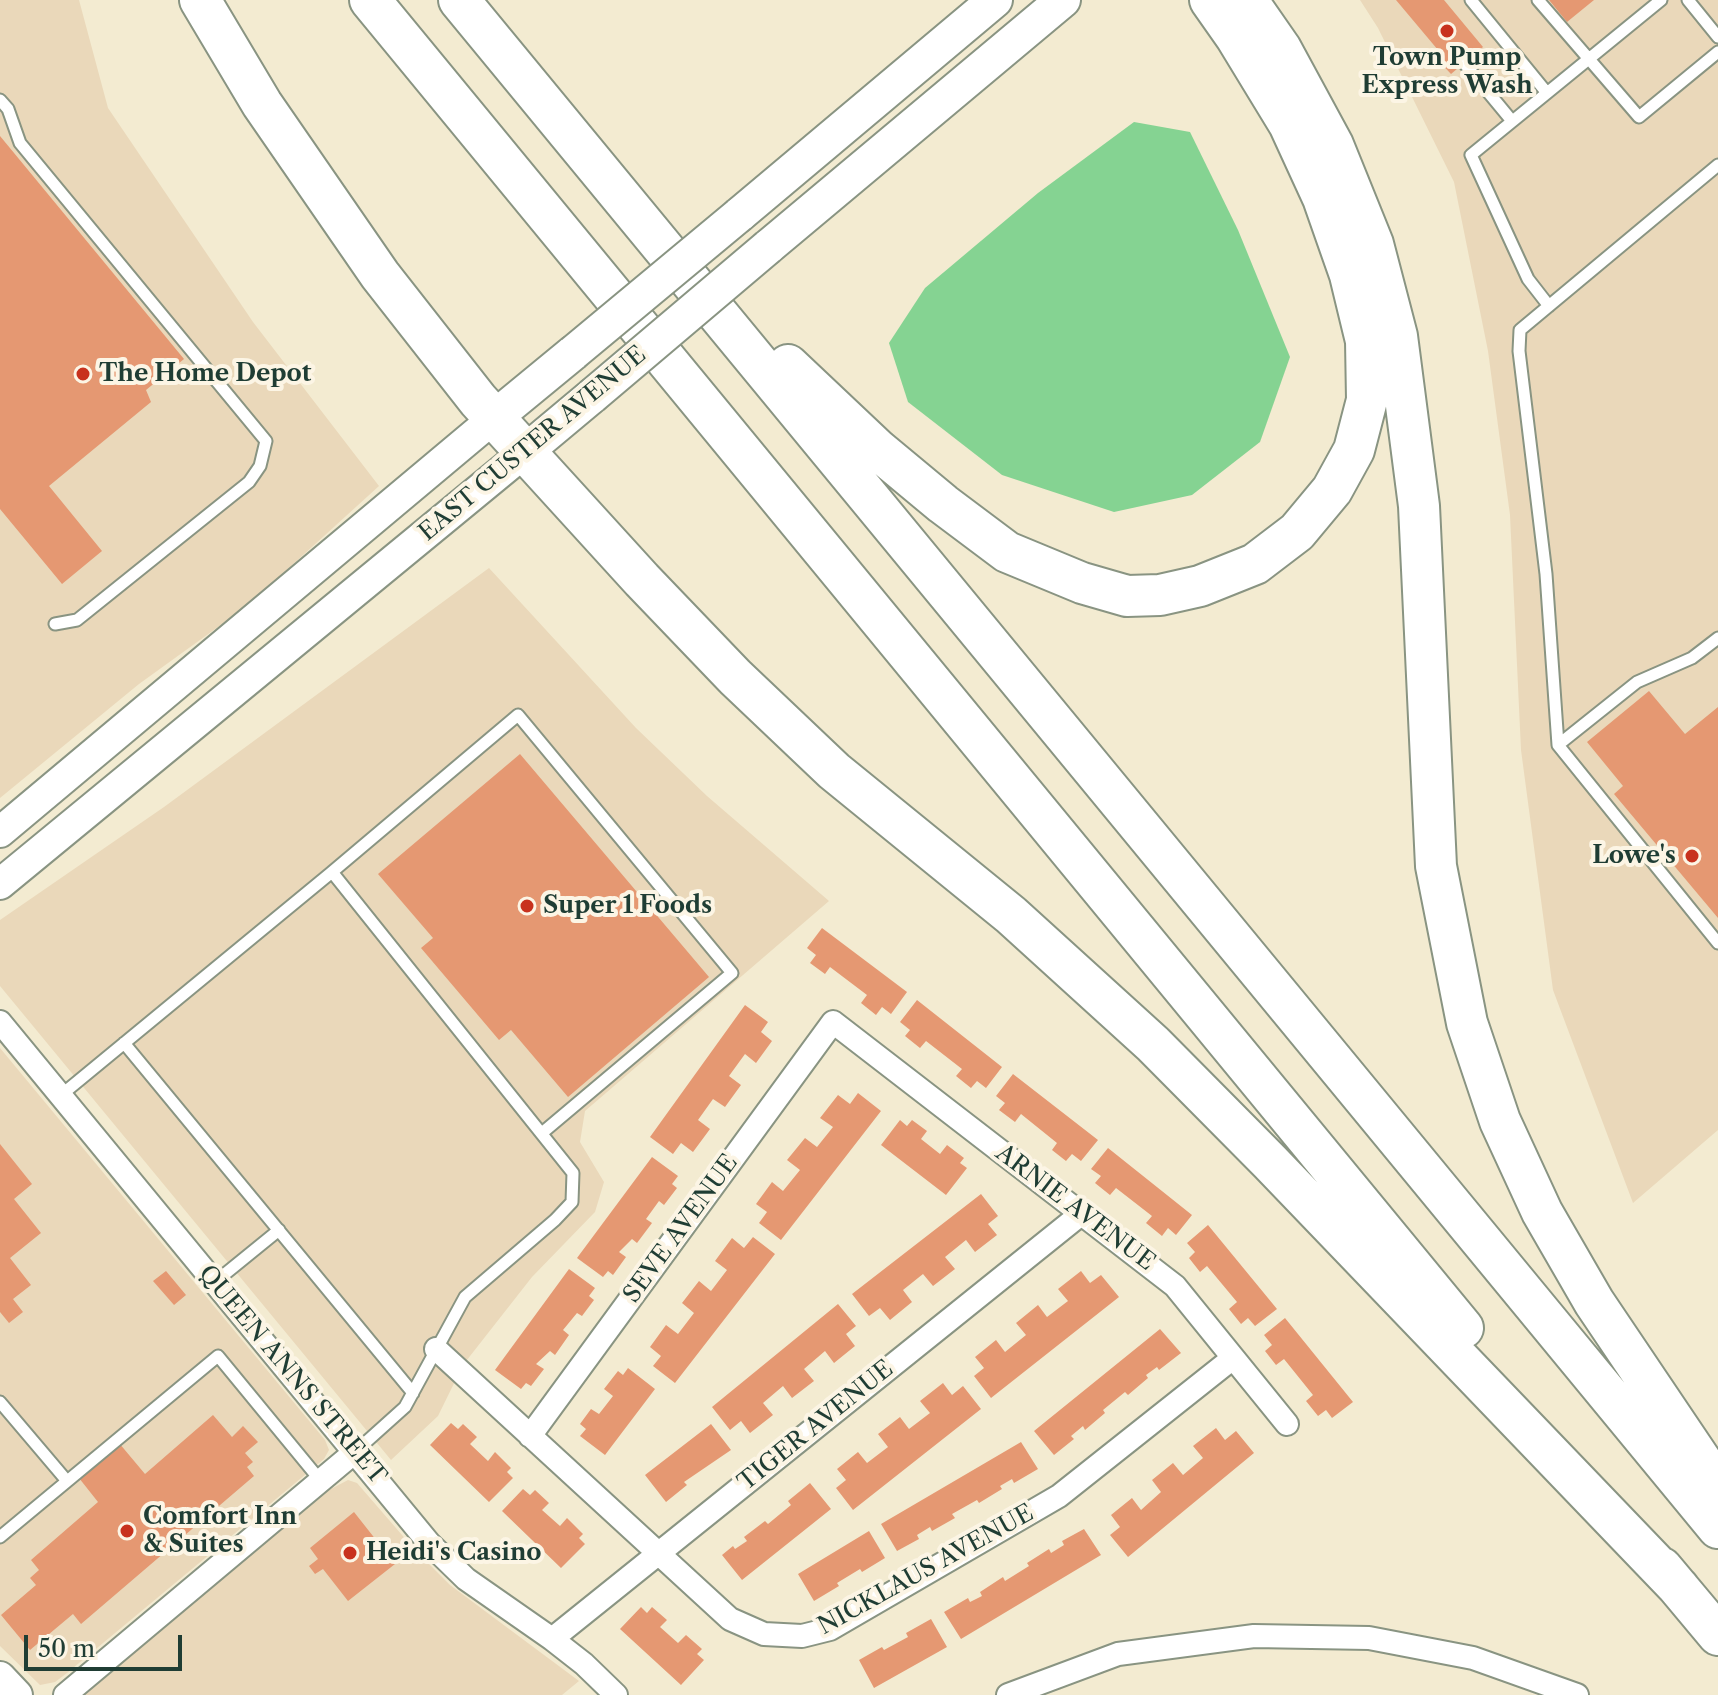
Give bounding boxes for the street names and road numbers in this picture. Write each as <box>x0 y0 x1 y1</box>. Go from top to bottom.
street label: EAST CUSTER AVENUE <box>414 341 652 547</box>
street label: ARNIE AVENUE <box>990 1139 1160 1277</box>
street label: SEVE AVENUE <box>618 1149 744 1309</box>
street label: QUEEN ANNS STREET <box>192 1260 392 1490</box>
street label: TIGER AVENUE <box>733 1355 899 1497</box>
street label: NICKLAUS AVENUE <box>813 1499 1039 1641</box>

